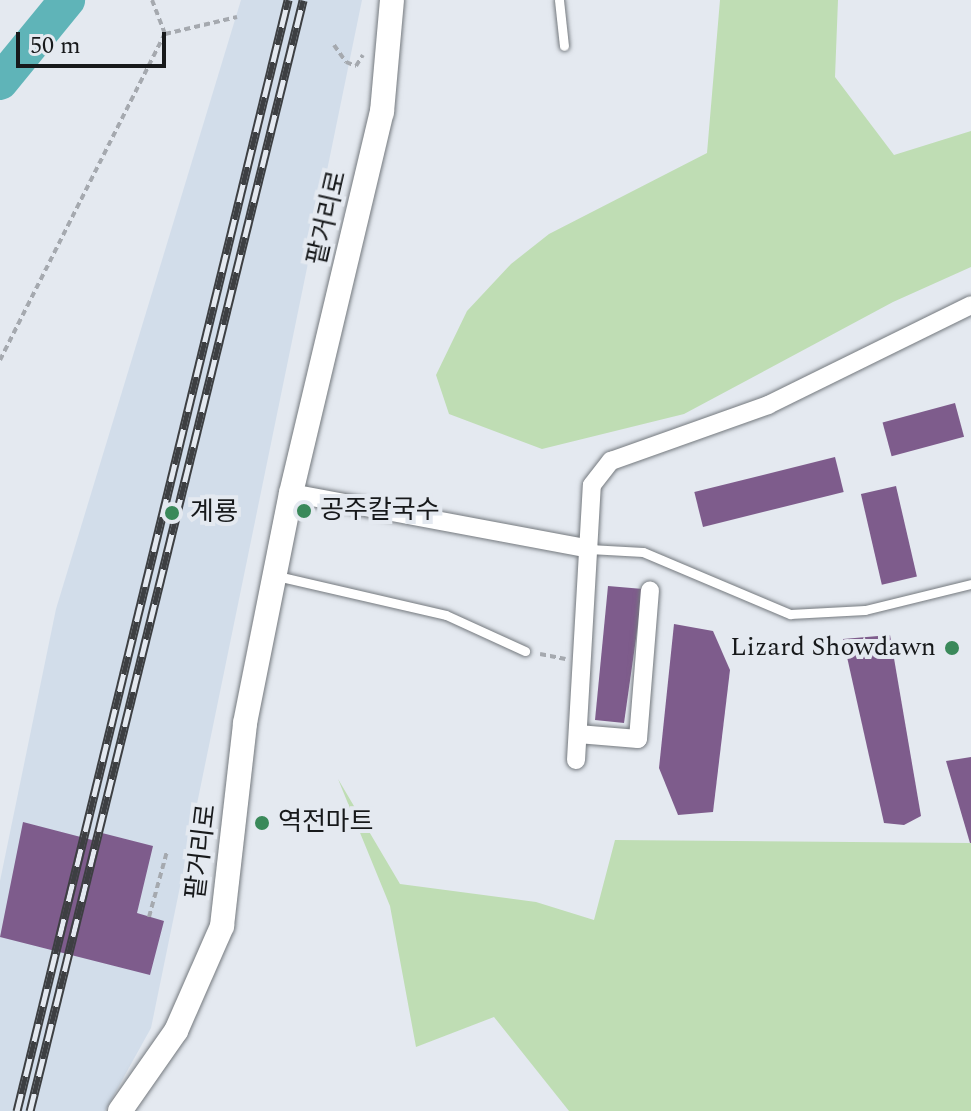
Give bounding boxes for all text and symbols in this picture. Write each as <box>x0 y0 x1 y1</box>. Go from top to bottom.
scale bar <box>20 16 170 66</box>
text: 50 m <box>30 28 81 64</box>
street label: 팥거리로 <box>302 168 354 268</box>
place label: 공주칼국수 <box>320 495 440 527</box>
place label: 계룡 <box>190 497 238 529</box>
marker: 계룡 <box>161 502 183 524</box>
marker: 공주칼국수 <box>295 502 313 520</box>
place label: Lizard Showdawn <box>730 632 936 664</box>
marker: Lizard Showdawn <box>943 639 961 657</box>
street label: 팥거리로 <box>181 803 223 901</box>
place label: 역전마트 <box>278 807 374 839</box>
marker: 역전마트 <box>253 814 271 832</box>

